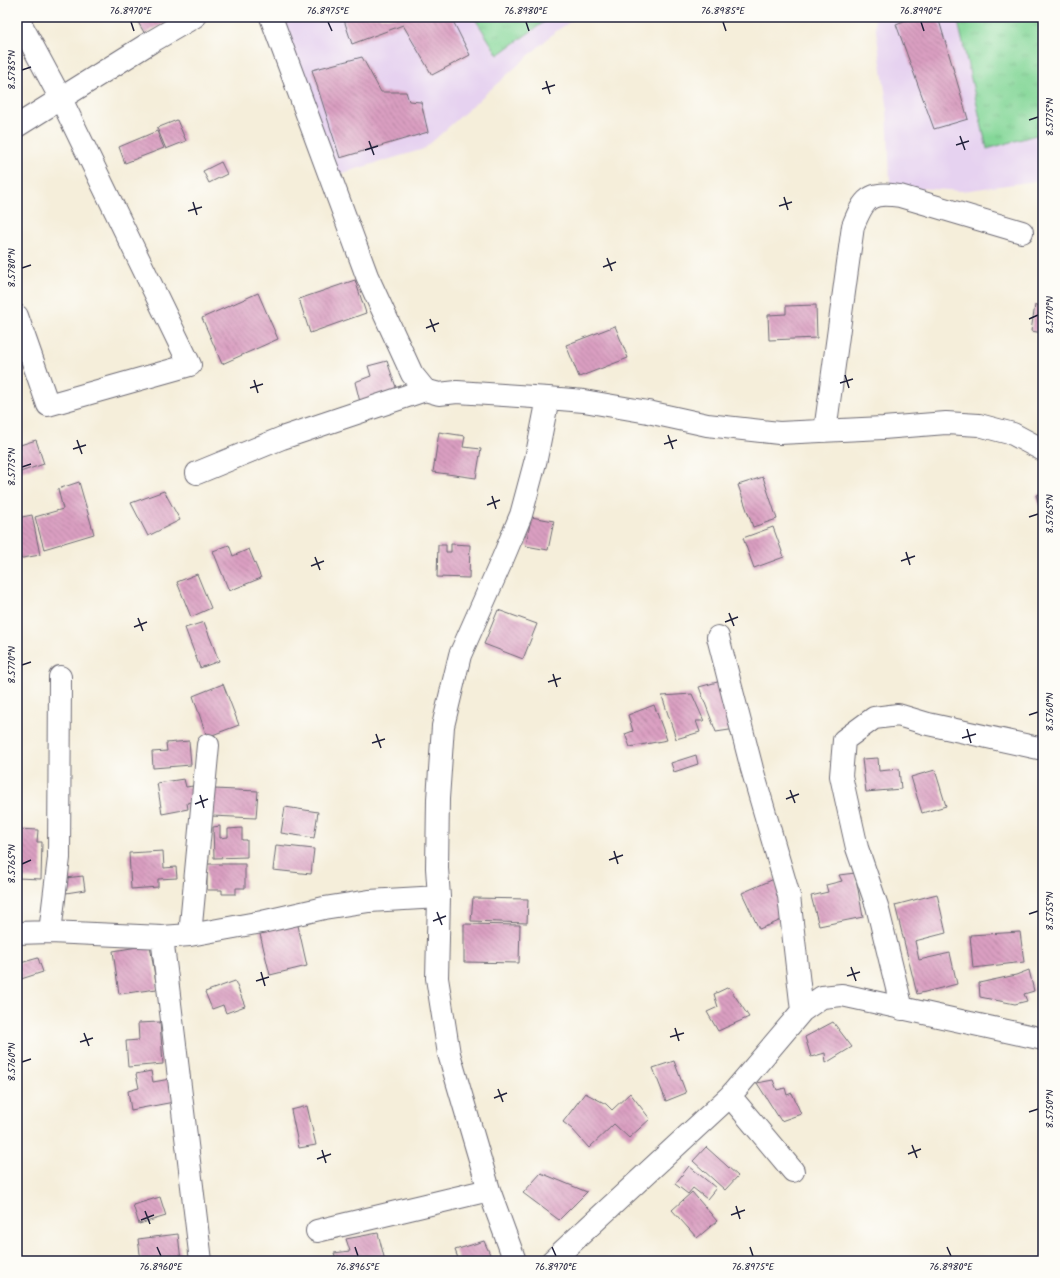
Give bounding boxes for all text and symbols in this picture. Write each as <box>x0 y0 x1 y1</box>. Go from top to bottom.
text: 76.8970°E <box>110 3 153 19</box>
text: 76.8975°E <box>307 3 350 19</box>
text: 76.8980°E <box>504 3 549 19</box>
text: 76.8985°E <box>701 3 746 19</box>
text: 76.8990°E <box>900 3 943 19</box>
text: 8.5785°N <box>4 50 20 90</box>
text: 8.5775°N <box>1042 98 1058 136</box>
text: 8.5780°N <box>4 248 20 288</box>
text: 8.5770°N <box>1042 296 1058 334</box>
text: 8.5775°N <box>4 448 20 486</box>
text: 8.5765°N <box>1042 494 1058 534</box>
text: 8.5770°N <box>4 646 20 684</box>
text: 8.5760°N <box>1042 692 1058 732</box>
text: 8.5765°N <box>4 844 20 884</box>
text: 8.5755°N <box>1042 891 1058 931</box>
text: 8.5760°N <box>4 1042 20 1082</box>
text: 8.5750°N <box>1042 1089 1058 1128</box>
text: 76.8960°E <box>139 1259 184 1275</box>
text: 76.8965°E <box>336 1259 381 1275</box>
text: 76.8970°E <box>535 1259 578 1275</box>
text: 76.8975°E <box>732 1259 775 1275</box>
text: 76.8980°E <box>929 1259 974 1275</box>

